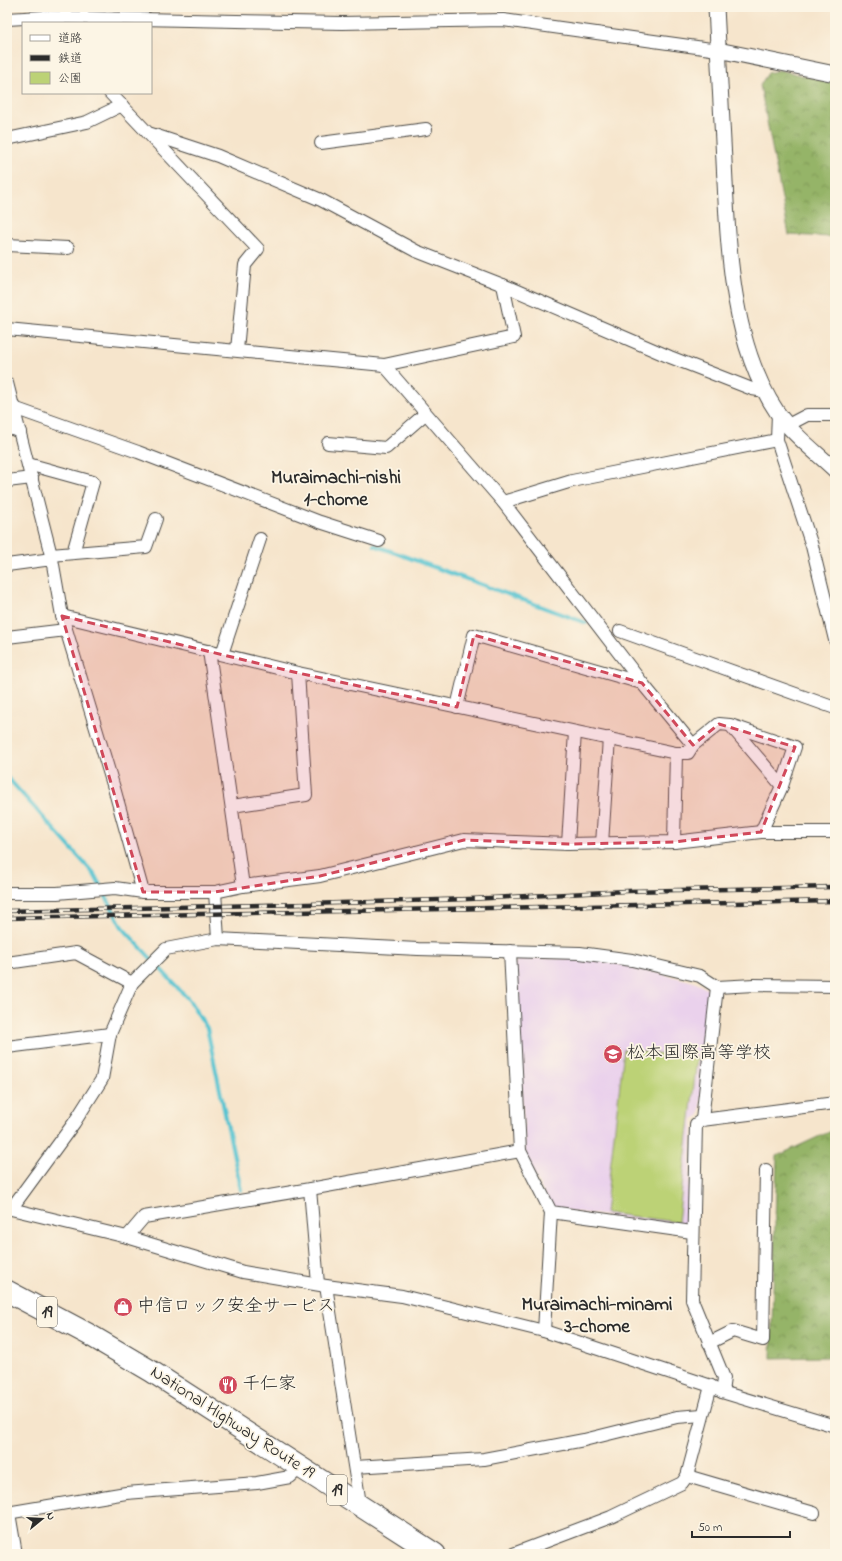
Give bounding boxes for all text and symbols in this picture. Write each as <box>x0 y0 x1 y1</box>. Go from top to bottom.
legend <box>22 22 152 94</box>
text: 道路 <box>58 30 82 48</box>
text: 鉄道 <box>58 50 82 68</box>
text: 公園 <box>58 70 82 88</box>
district label: Muraimachi-nishi 1-chome <box>271 465 401 514</box>
place label: 松本国際高等学校 <box>627 1041 771 1067</box>
school or university icon: 松本国際高等学校 <box>602 1043 624 1065</box>
district label: Muraimachi-minami 3-chome <box>522 1292 672 1341</box>
place label: 中信ロック安全サービス <box>137 1294 335 1320</box>
shop icon: 中信ロック安全サービス <box>112 1296 134 1318</box>
road number: 19 <box>37 1297 57 1327</box>
street label: National Highway Route 19 <box>144 1360 320 1487</box>
place label: 千仁家 <box>242 1372 296 1398</box>
restaurant icon: 千仁家 <box>217 1374 239 1396</box>
road number: 19 <box>327 1475 347 1505</box>
north arrow <box>22 1499 62 1539</box>
text: N <box>42 1510 59 1522</box>
scale bar <box>692 1513 790 1539</box>
text: 50 m <box>698 1519 722 1537</box>

